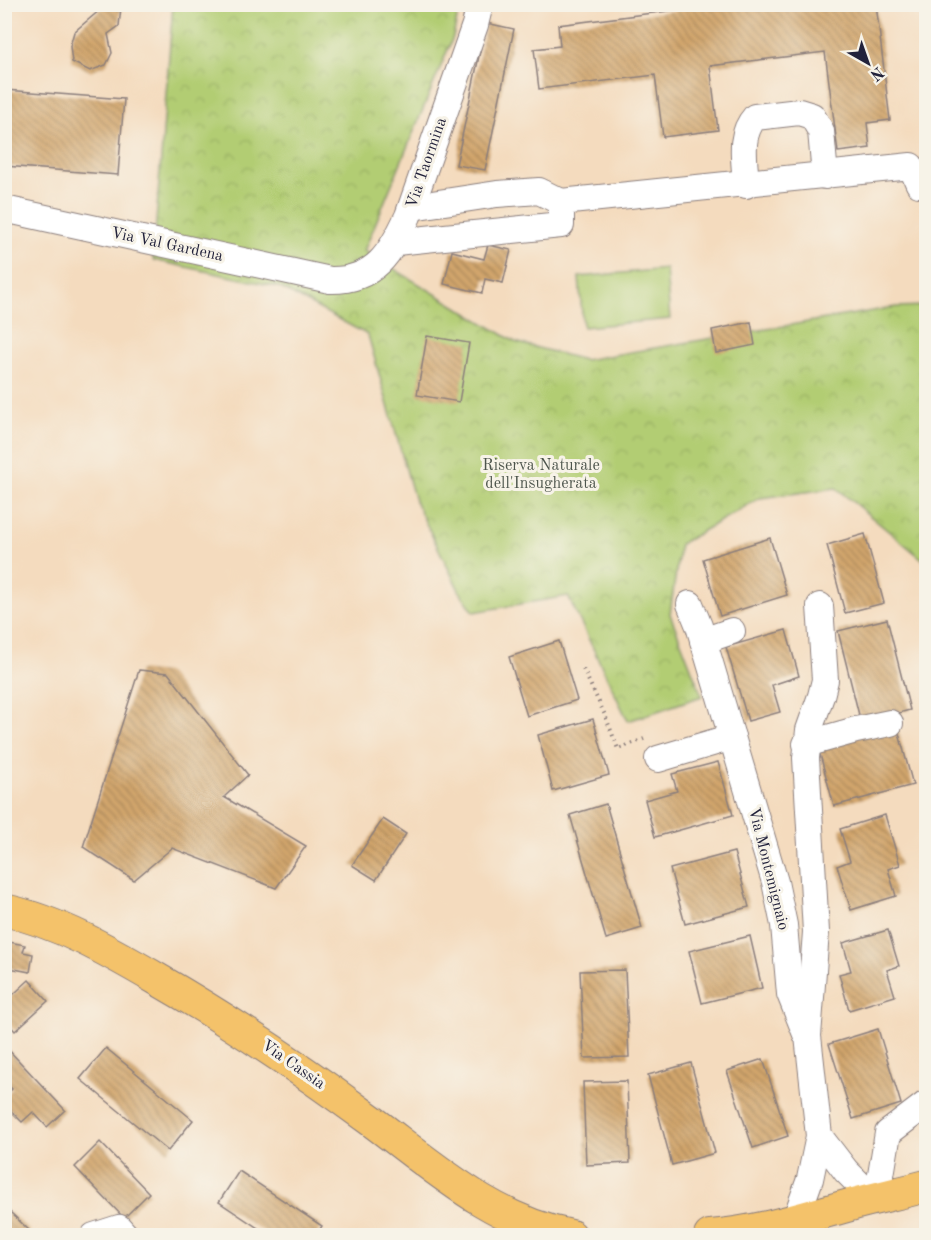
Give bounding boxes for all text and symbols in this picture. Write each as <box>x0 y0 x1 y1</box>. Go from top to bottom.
north arrow <box>838 33 898 93</box>
text: N <box>866 63 886 84</box>
street label: Via Taormina <box>404 115 450 210</box>
street label: Via Val Gardena <box>109 225 225 265</box>
park label: Riserva Naturale dell'Insugherata <box>482 458 600 492</box>
street label: Via Montemignaio <box>745 806 791 932</box>
street label: Via Cassia <box>258 1037 328 1093</box>

